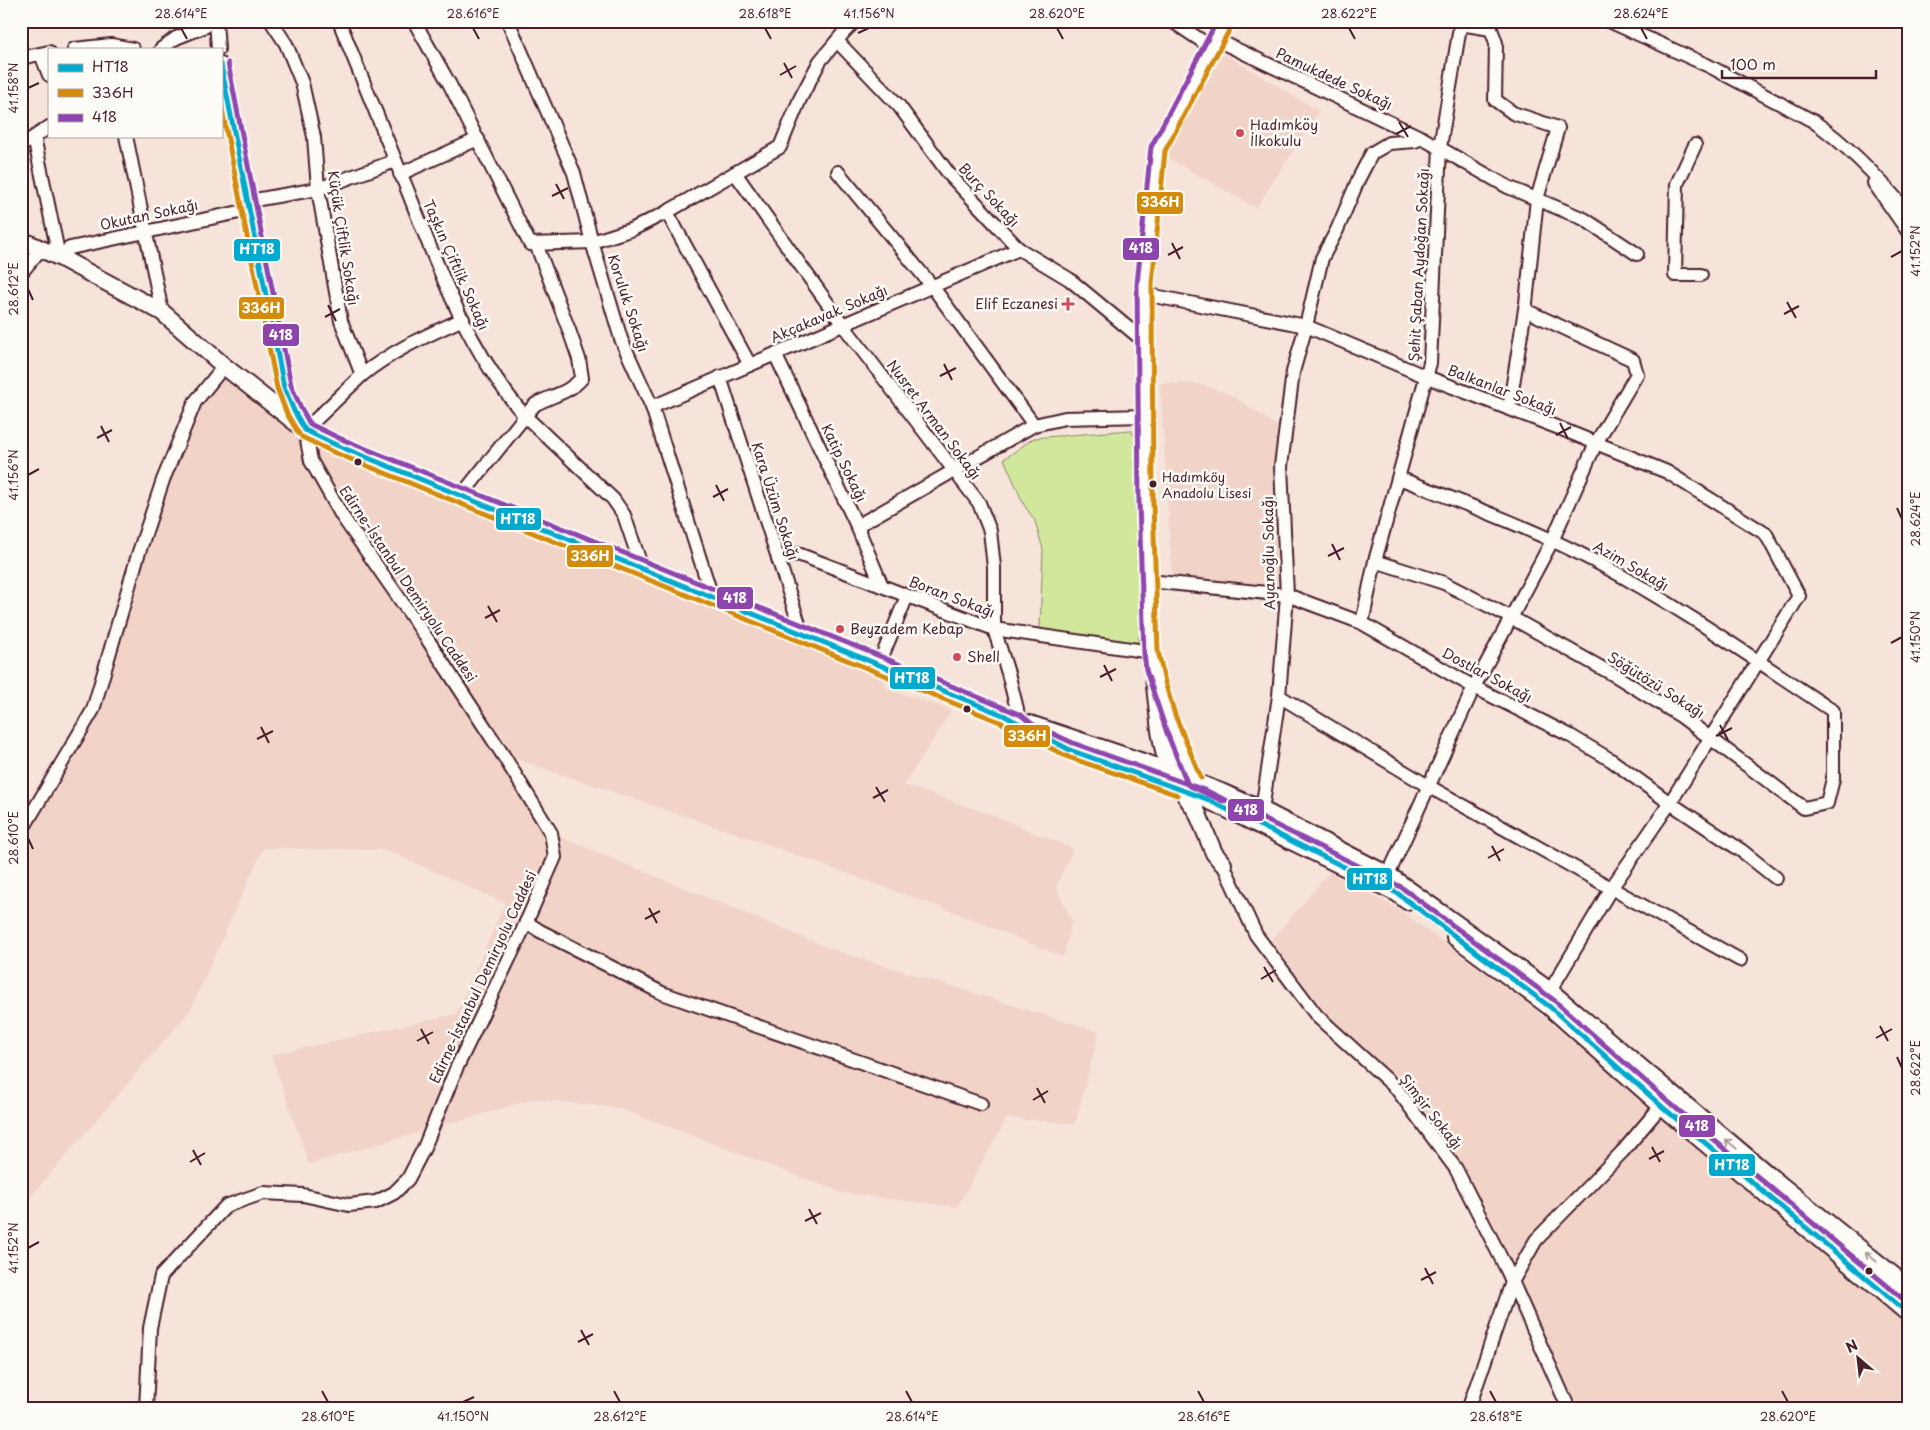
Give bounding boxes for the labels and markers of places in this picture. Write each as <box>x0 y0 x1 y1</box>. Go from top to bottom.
place label: Hadımköy İlkokulu <box>1250 114 1318 151</box>
marker: Hadımköy İlkokulu <box>1234 127 1246 139</box>
place label: Elif Eczanesi <box>975 293 1058 314</box>
marker: Elif Eczanesi <box>1062 298 1074 310</box>
unlabelled marker <box>353 457 363 467</box>
place label: Hadımköy Anadolu Lisesi <box>1162 467 1251 502</box>
marker: Hadımköy Anadolu Lisesi <box>1148 479 1158 489</box>
place label: Beyzadem Kebap <box>850 618 963 639</box>
marker: Beyzadem Kebap <box>834 623 846 635</box>
place label: Shell <box>967 646 1000 667</box>
marker: Shell <box>951 651 963 663</box>
unlabelled marker <box>962 704 972 714</box>
unlabelled marker <box>1864 1266 1874 1276</box>

